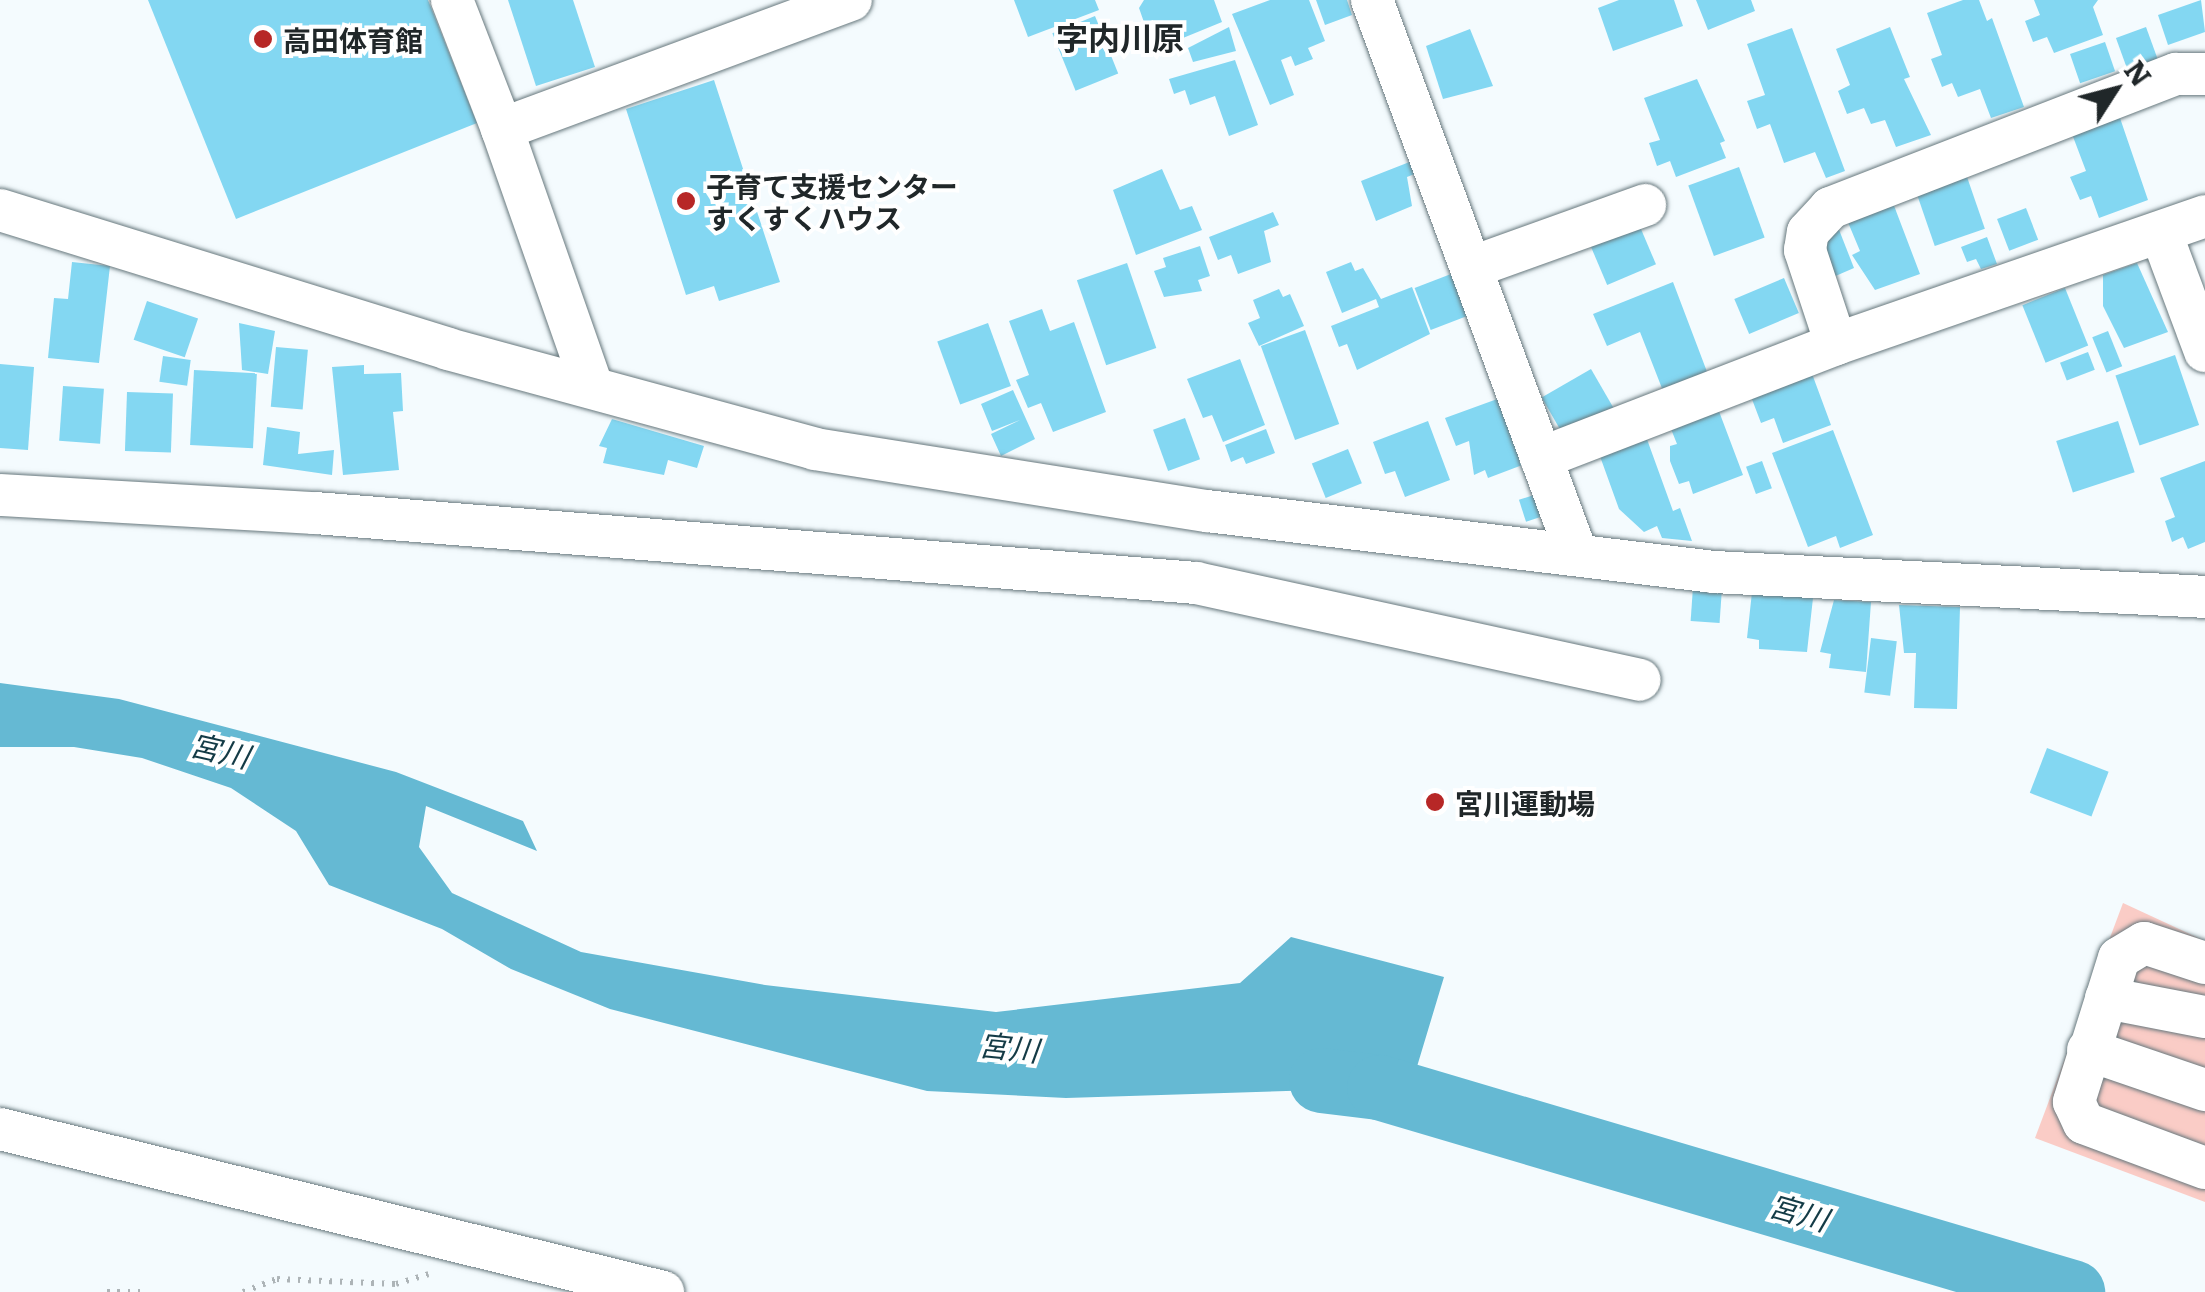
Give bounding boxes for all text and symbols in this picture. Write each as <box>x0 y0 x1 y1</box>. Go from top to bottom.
district label: 字内川原 <box>1056 17 1184 55</box>
place label: 高田体育館 <box>283 22 423 56</box>
marker: 高田体育館 <box>252 28 274 50</box>
north arrow <box>2065 40 2165 140</box>
text: N <box>2115 51 2163 94</box>
place label: 子育て支援センター すくすくハウス <box>706 168 958 234</box>
marker: 子育て支援センター すくすくハウス <box>675 190 697 212</box>
water label: 宮川 <box>187 725 253 773</box>
place label: 宮川運動場 <box>1455 785 1595 819</box>
marker: 宮川運動場 <box>1424 791 1446 813</box>
water label: 宮川 <box>977 1025 1041 1067</box>
water label: 宮川 <box>1765 1185 1833 1237</box>

